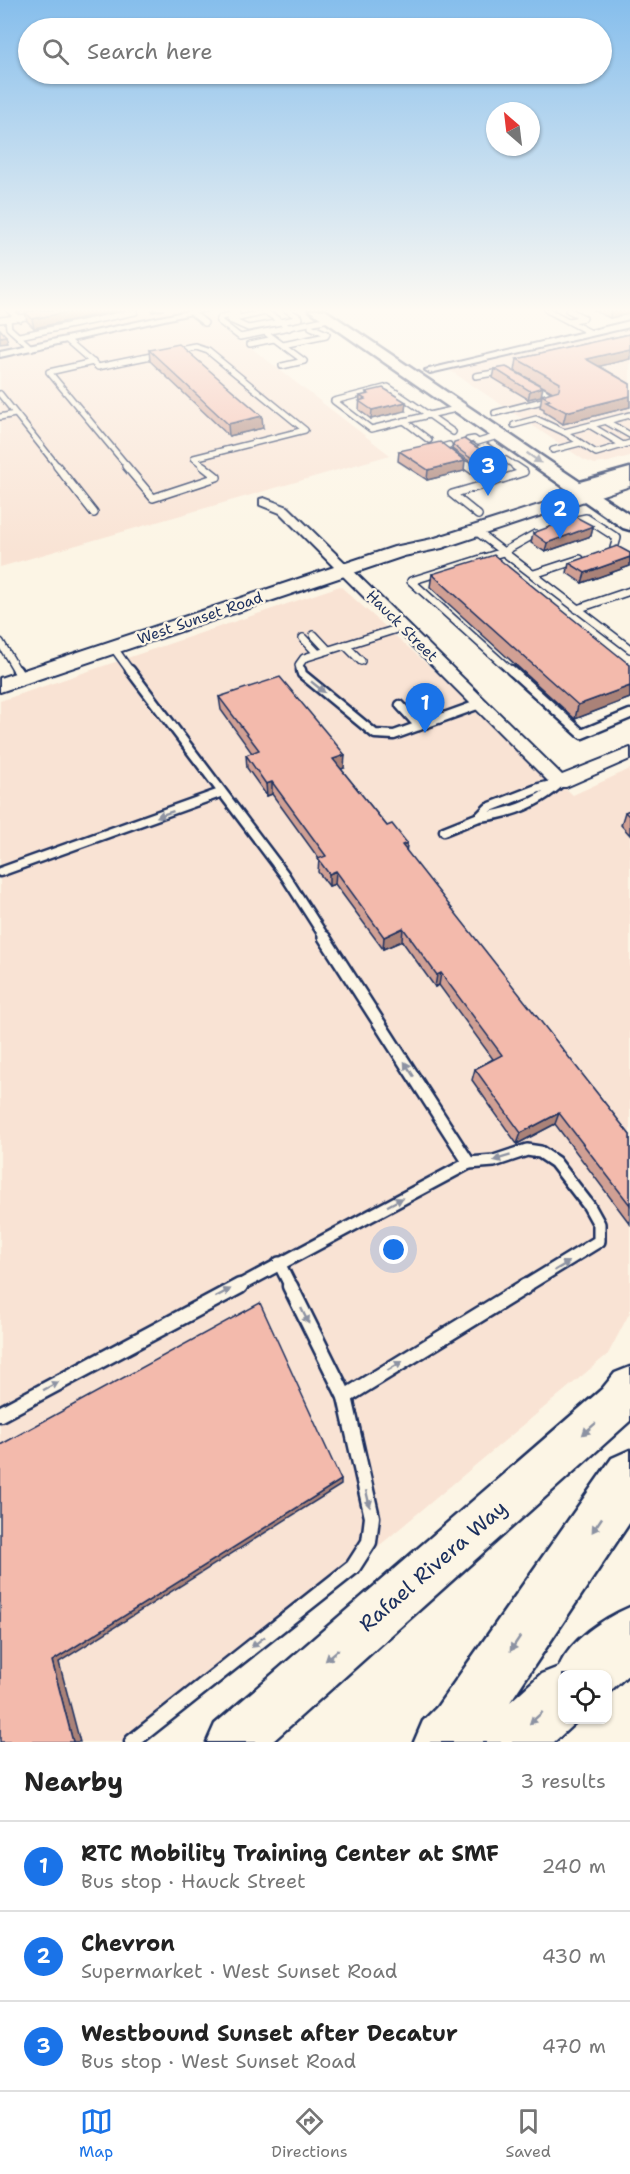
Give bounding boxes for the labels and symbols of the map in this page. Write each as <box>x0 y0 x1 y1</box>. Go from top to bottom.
north arrow <box>486 102 540 156</box>
pin: 3 <box>468 446 508 496</box>
one-way arrow <box>526 452 542 463</box>
pin: 2 <box>540 490 580 539</box>
street label: Hauck Street <box>362 586 442 666</box>
street label: West Sunset Road <box>135 587 266 649</box>
one-way arrow <box>310 680 325 693</box>
pin: 1 <box>406 684 444 733</box>
one-way arrow <box>156 810 174 820</box>
one-way arrow <box>404 1061 415 1078</box>
one-way arrow <box>493 1154 511 1163</box>
one-way arrow <box>387 1197 404 1207</box>
your location <box>379 1235 408 1264</box>
one-way arrow <box>554 1260 570 1271</box>
one-way arrow <box>215 1288 232 1298</box>
one-way arrow <box>300 1307 310 1324</box>
one-way arrow <box>387 1361 403 1372</box>
one-way arrow <box>43 1381 60 1391</box>
one-way arrow <box>581 1422 596 1436</box>
one-way arrow <box>364 1490 373 1509</box>
street label: Rafael Rivera Way <box>353 1494 513 1638</box>
one-way arrow <box>592 1516 603 1533</box>
one-way arrow <box>250 1636 266 1649</box>
one-way arrow <box>510 1636 521 1652</box>
one-way arrow <box>325 1648 340 1661</box>
one-way arrow <box>529 1711 544 1724</box>

